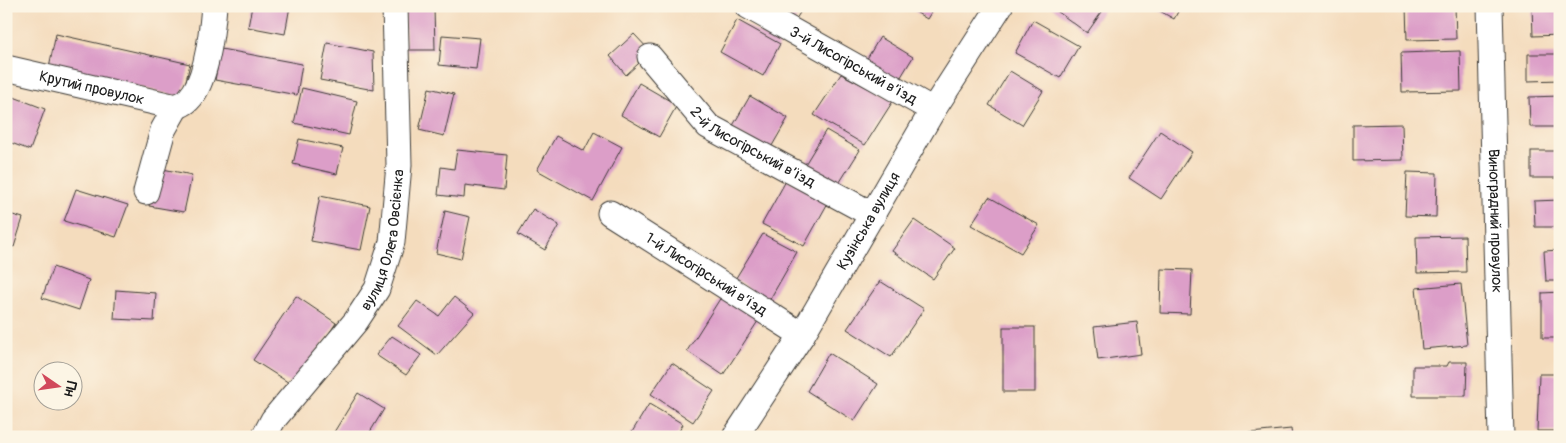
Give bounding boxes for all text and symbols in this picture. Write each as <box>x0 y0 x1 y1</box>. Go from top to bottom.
street label: 3-й Лисогірський в’їзд <box>786 22 921 109</box>
street label: Крутий провулок <box>37 66 146 109</box>
street label: 2-й Лисогірський в’їзд <box>686 102 819 192</box>
street label: Виноградний провулок <box>1484 149 1507 293</box>
street label: вулиця Олега Овсієнка <box>356 169 408 314</box>
street label: Кузінська вулиця <box>833 169 904 273</box>
street label: 1-й Лисогірський в’їзд <box>642 228 771 320</box>
north arrow <box>32 360 82 410</box>
text: Пн <box>60 379 80 398</box>

